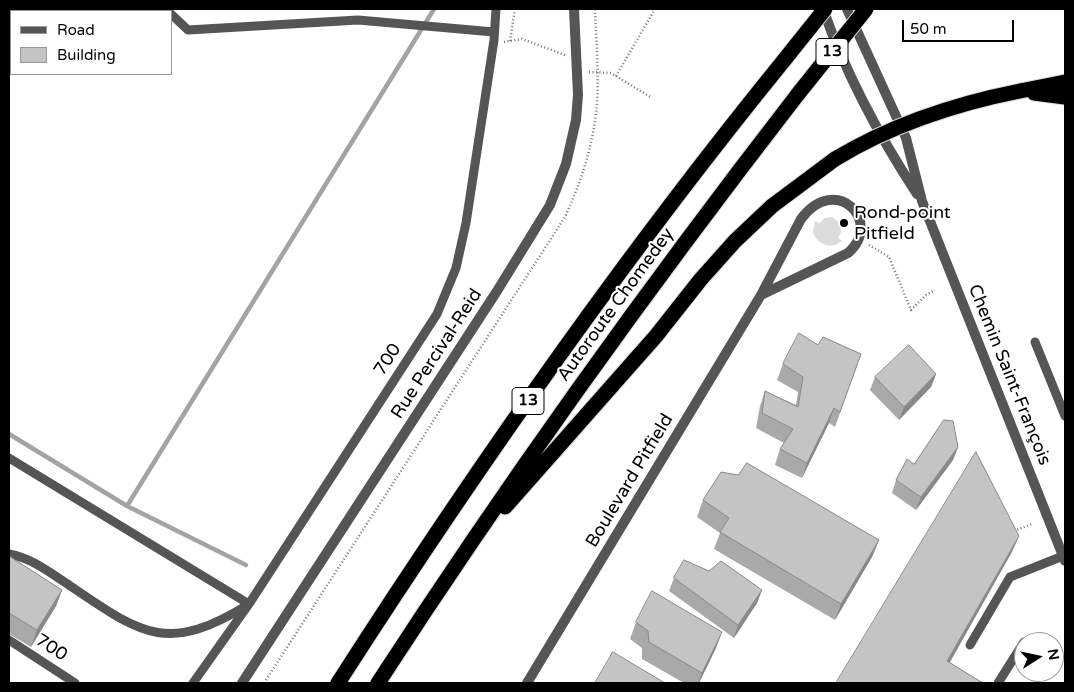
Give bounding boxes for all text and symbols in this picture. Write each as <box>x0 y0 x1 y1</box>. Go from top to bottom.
legend <box>10 10 172 75</box>
scale bar <box>904 10 1016 42</box>
text: 50 m <box>910 20 947 38</box>
text: Road <box>57 21 95 39</box>
road number: 13 <box>816 38 848 66</box>
text: Building <box>57 46 116 64</box>
place label: Rond-point Pitfield <box>854 202 951 244</box>
marker: Rond-point Pitfield <box>838 217 850 229</box>
street label: Autoroute Chomedey <box>553 224 679 386</box>
street label: Chemin Saint-François <box>963 281 1055 469</box>
street label: Rue Percival-Reid <box>387 285 487 423</box>
street label: 700 <box>370 340 406 380</box>
road number: 13 <box>512 388 544 414</box>
street label: Boulevard Pitfield <box>582 410 678 552</box>
street label: 700 <box>31 630 71 666</box>
north arrow <box>1014 632 1064 682</box>
text: N <box>1044 647 1063 661</box>

